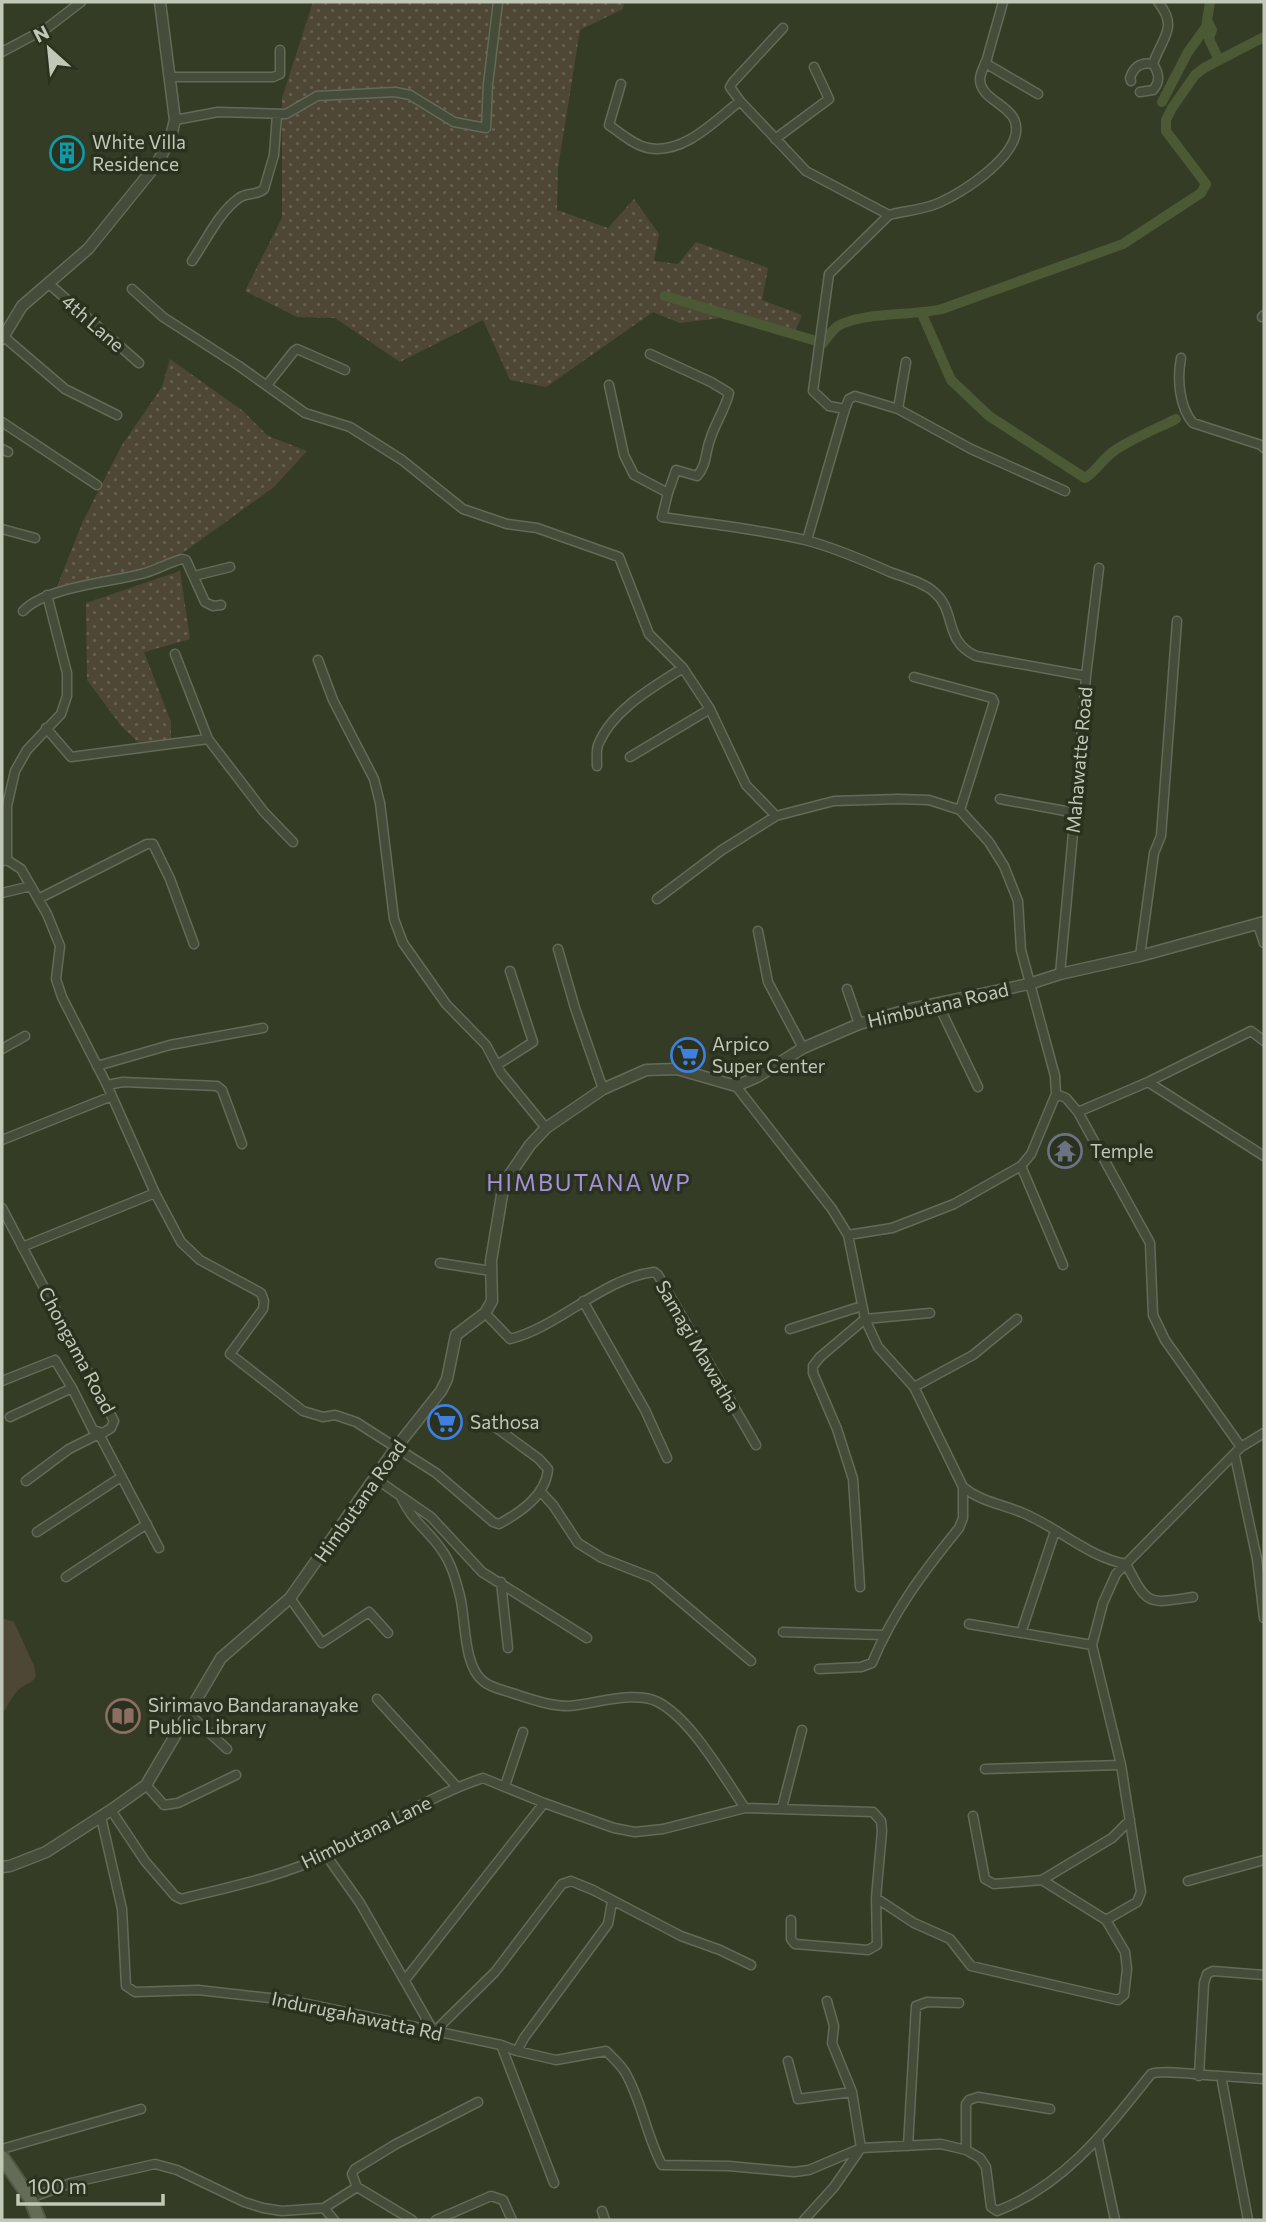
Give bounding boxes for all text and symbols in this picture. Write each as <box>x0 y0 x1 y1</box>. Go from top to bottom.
north arrow <box>14 14 84 84</box>
text: N <box>29 20 53 47</box>
place label: White Villa Residence <box>92 130 186 175</box>
building icon: White Villa Residence <box>48 134 86 172</box>
street label: 4th Lane <box>57 289 129 356</box>
street label: Mahawatte Road <box>1061 686 1096 834</box>
street label: Himbutana Road <box>865 977 1011 1032</box>
place label: Arpico Super Center <box>712 1032 826 1077</box>
supermarket icon: Arpico Super Center <box>669 1036 707 1074</box>
temple icon: Temple <box>1046 1132 1084 1170</box>
place label: Temple <box>1090 1139 1153 1162</box>
district label: HIMBUTANA WP <box>486 1168 692 1196</box>
street label: Samagi Mawatha <box>652 1276 745 1415</box>
street label: Chongama Road <box>34 1282 121 1417</box>
supermarket icon: Sathosa <box>426 1403 464 1441</box>
place label: Sathosa <box>470 1410 540 1433</box>
street label: Himbutana Road <box>309 1435 410 1566</box>
place label: Sirimavo Bandaranayake Public Library <box>148 1693 359 1738</box>
library icon: Sirimavo Bandaranayake Public Library <box>104 1697 142 1735</box>
street label: Himbutana Lane <box>297 1790 434 1873</box>
street label: Indurugahawatta Rd <box>270 1986 445 2045</box>
scale bar <box>18 2162 163 2206</box>
text: 100 m <box>28 2173 87 2198</box>

